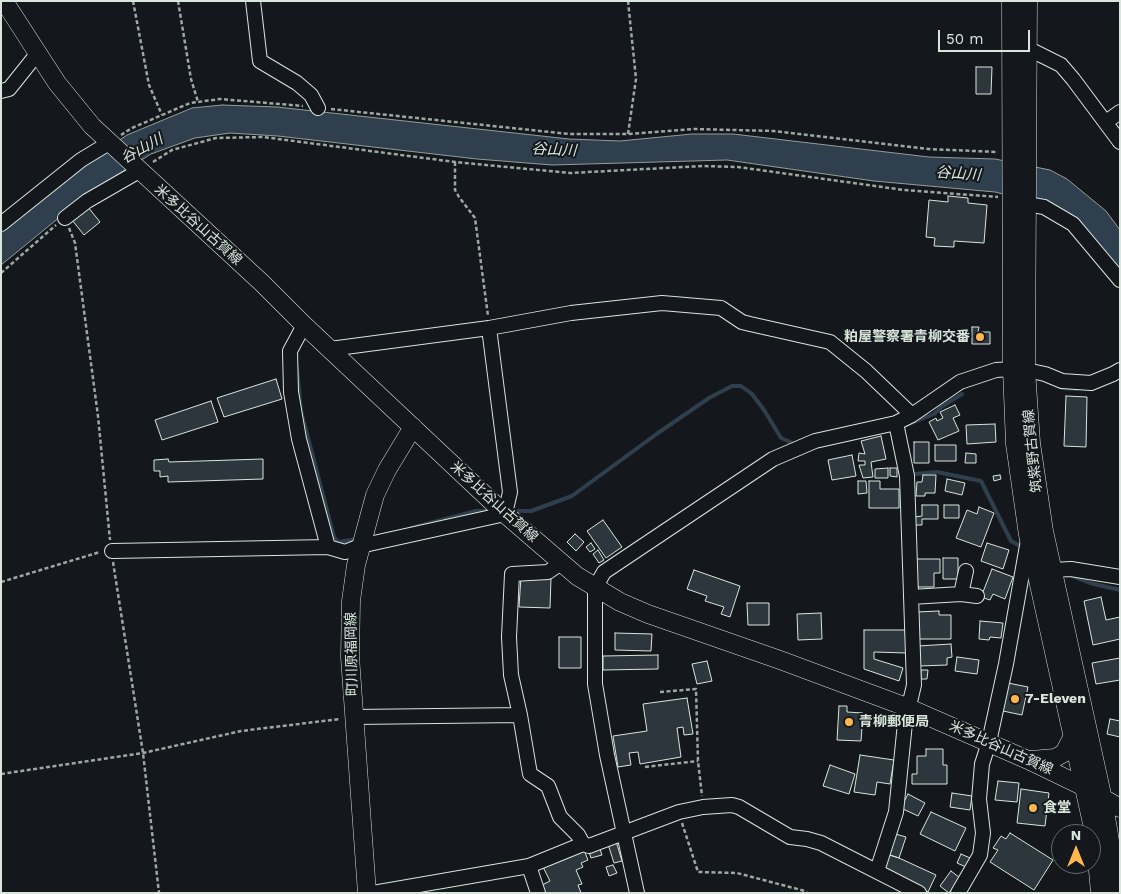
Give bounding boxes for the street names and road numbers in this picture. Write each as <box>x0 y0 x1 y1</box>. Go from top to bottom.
street label: 米多比谷山古賀線 <box>151 181 245 269</box>
street label: 筑紫野古賀線 <box>1020 408 1046 494</box>
street label: 米多比谷山古賀線 <box>447 458 541 546</box>
street label: 町川原福岡線 <box>343 612 361 696</box>
street label: 米多比谷山古賀線 <box>946 718 1056 778</box>

